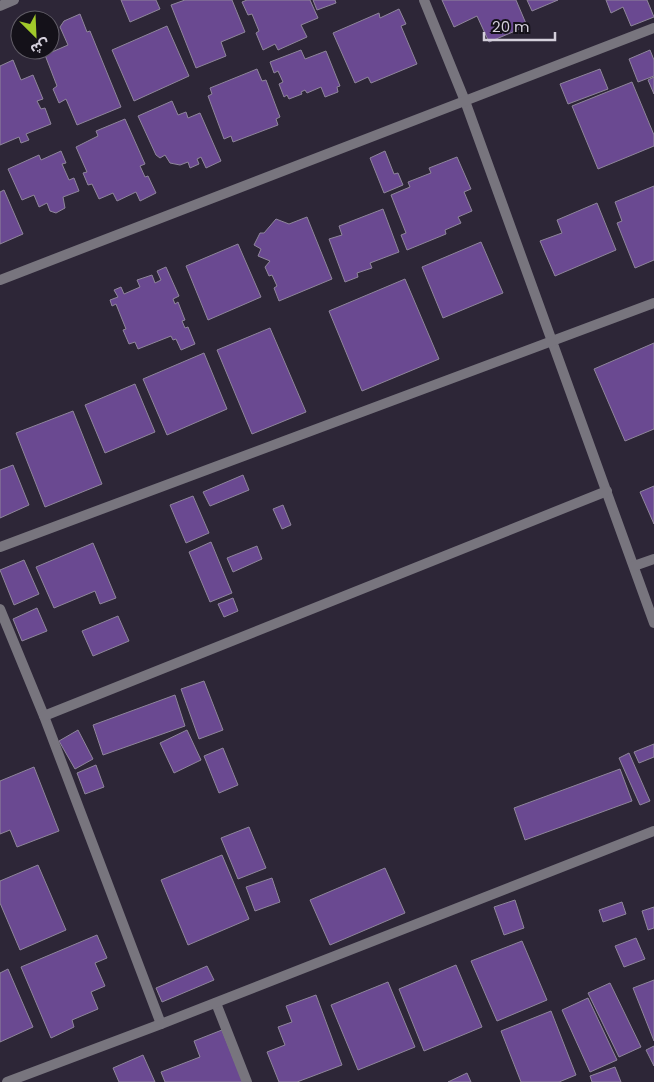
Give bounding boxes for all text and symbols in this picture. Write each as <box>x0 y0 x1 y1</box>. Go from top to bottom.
north arrow <box>10 10 60 60</box>
scale bar <box>484 10 555 42</box>
text: 20 m <box>492 16 530 37</box>
text: ش <box>27 34 53 60</box>

